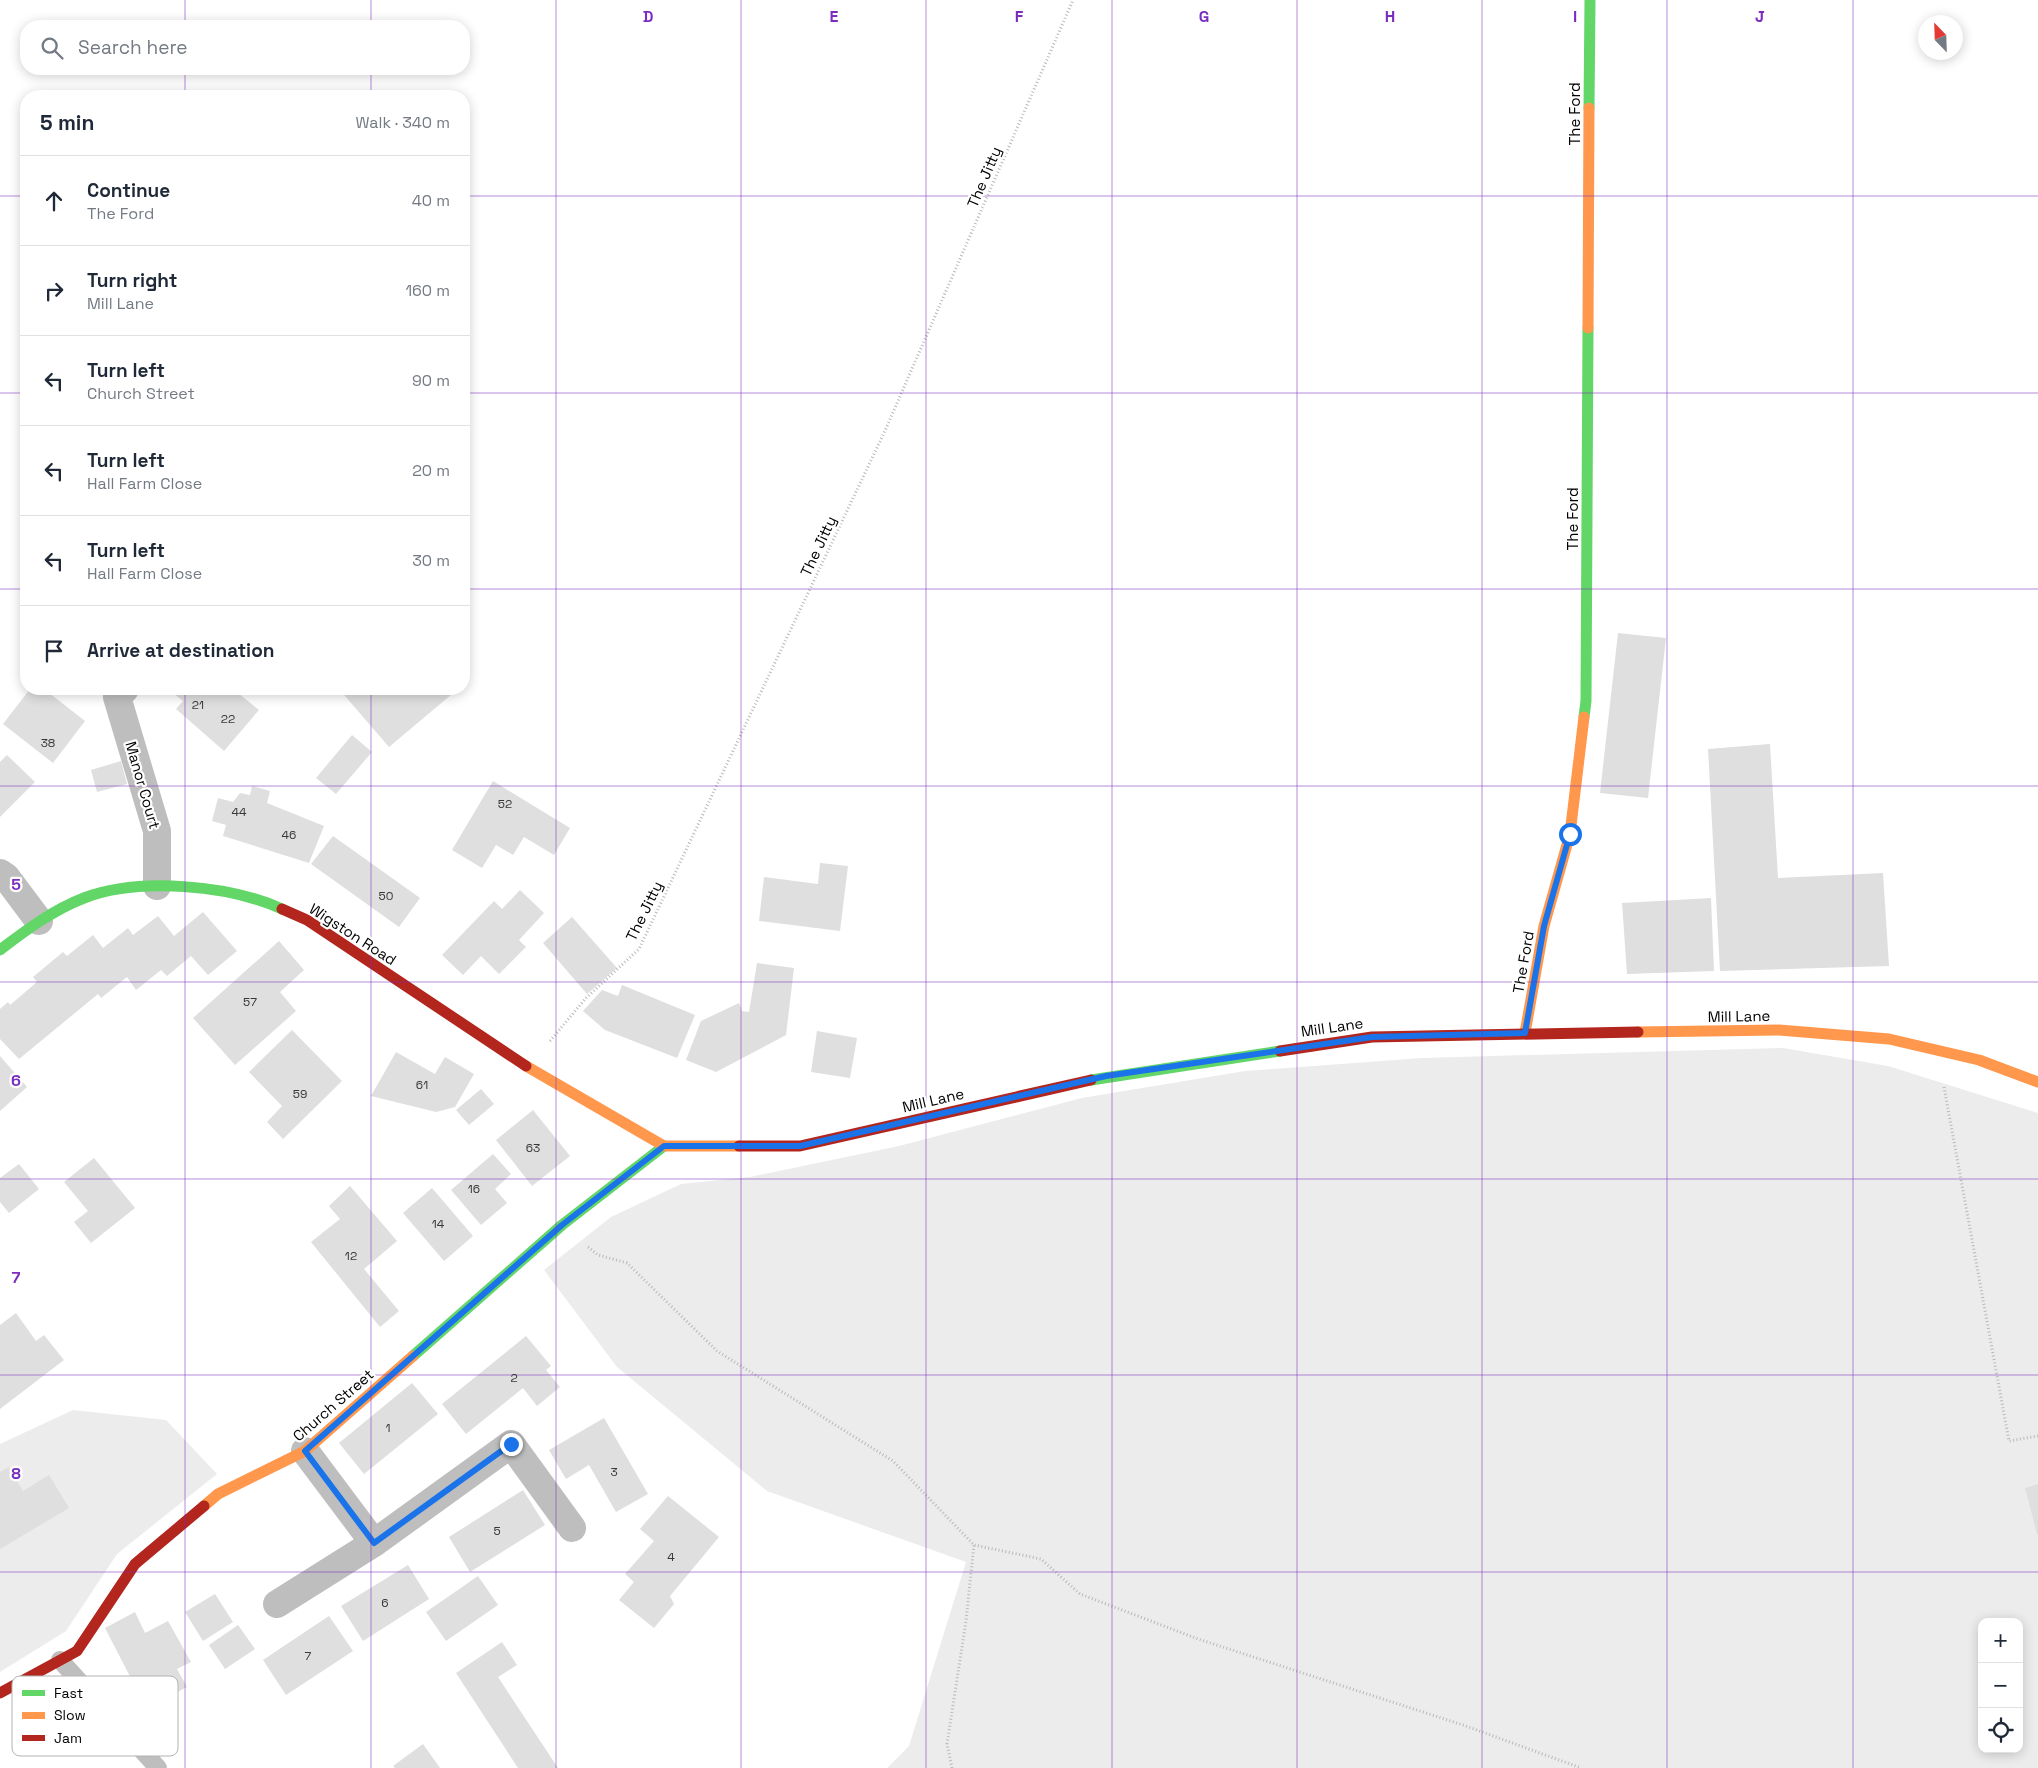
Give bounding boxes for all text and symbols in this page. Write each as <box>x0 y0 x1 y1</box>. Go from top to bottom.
text: D <box>643 6 653 27</box>
text: E <box>830 6 839 27</box>
text: F <box>1015 6 1024 27</box>
text: G <box>1199 6 1209 27</box>
text: H <box>1385 6 1395 27</box>
text: I <box>1573 6 1577 27</box>
text: J <box>1755 6 1765 27</box>
north arrow <box>1918 15 1963 60</box>
search box <box>20 20 470 75</box>
icon: search <box>38 34 66 62</box>
text: Search here <box>78 35 188 60</box>
street label: The Ford <box>1565 82 1584 146</box>
text: 5 min <box>40 109 94 136</box>
text: Walk · 340 m <box>355 112 450 133</box>
street label: The Jitty <box>963 144 1005 210</box>
text: Continue <box>87 178 170 203</box>
icon: ahead <box>40 187 68 215</box>
text: 40 m <box>412 190 450 211</box>
text: The Ford <box>87 203 154 224</box>
text: Turn right <box>87 268 177 293</box>
icon: right <box>40 277 68 305</box>
text: 160 m <box>405 280 450 301</box>
text: Mill Lane <box>87 293 154 314</box>
text: Turn left <box>87 358 165 383</box>
icon: left <box>40 367 68 395</box>
text: 90 m <box>412 370 450 391</box>
text: Church Street <box>87 383 195 404</box>
text: Turn left <box>87 448 165 473</box>
icon: left <box>40 457 68 485</box>
text: 20 m <box>412 460 450 481</box>
text: Hall Farm Close <box>87 473 202 494</box>
street label: The Ford <box>1563 487 1582 551</box>
street label: The Jitty <box>796 513 840 579</box>
text: Turn left <box>87 538 165 563</box>
icon: left <box>40 547 68 575</box>
text: 30 m <box>412 550 450 571</box>
text: Hall Farm Close <box>87 563 202 584</box>
icon: arrive <box>40 637 68 665</box>
text: Arrive at destination <box>87 638 275 663</box>
house number: 21 <box>192 697 204 713</box>
house number: 22 <box>221 711 235 727</box>
house number: 38 <box>41 735 55 751</box>
street label: Manor Court <box>121 739 165 831</box>
house number: 52 <box>498 796 512 812</box>
house number: 44 <box>231 804 247 820</box>
route start <box>1559 823 1582 846</box>
house number: 46 <box>282 827 296 843</box>
text: 5 <box>11 874 21 895</box>
street label: The Jitty <box>621 878 667 944</box>
house number: 50 <box>379 888 393 904</box>
street label: Wigston Road <box>306 899 400 969</box>
street label: The Ford <box>1508 929 1538 995</box>
house number: 57 <box>243 994 257 1010</box>
street label: Mill Lane <box>1707 1006 1771 1026</box>
street label: Mill Lane <box>1300 1013 1365 1041</box>
text: 6 <box>11 1070 21 1091</box>
house number: 61 <box>416 1077 428 1093</box>
street label: Mill Lane <box>900 1084 966 1116</box>
house number: 59 <box>293 1086 307 1102</box>
house number: 63 <box>526 1140 540 1156</box>
house number: 16 <box>468 1181 480 1197</box>
house number: 14 <box>432 1216 445 1232</box>
house number: 12 <box>345 1248 357 1264</box>
text: 7 <box>12 1267 21 1288</box>
street label: Church Street <box>289 1365 377 1445</box>
house number: 2 <box>510 1370 518 1386</box>
house number: 1 <box>385 1420 391 1436</box>
route end <box>500 1433 523 1456</box>
text: 8 <box>11 1463 21 1484</box>
house number: 3 <box>610 1464 618 1480</box>
house number: 5 <box>493 1523 501 1539</box>
house number: 4 <box>667 1549 675 1565</box>
house number: 6 <box>381 1595 389 1611</box>
map controls <box>1978 1618 2023 1753</box>
button: + <box>1978 1618 2023 1663</box>
house number: 7 <box>305 1648 312 1664</box>
button: − <box>1978 1663 2023 1708</box>
legend <box>12 1676 178 1756</box>
text: Fast <box>54 1684 83 1702</box>
text: Slow <box>54 1706 86 1724</box>
button: locate <box>1978 1708 2023 1753</box>
text: Jam <box>54 1729 82 1747</box>

